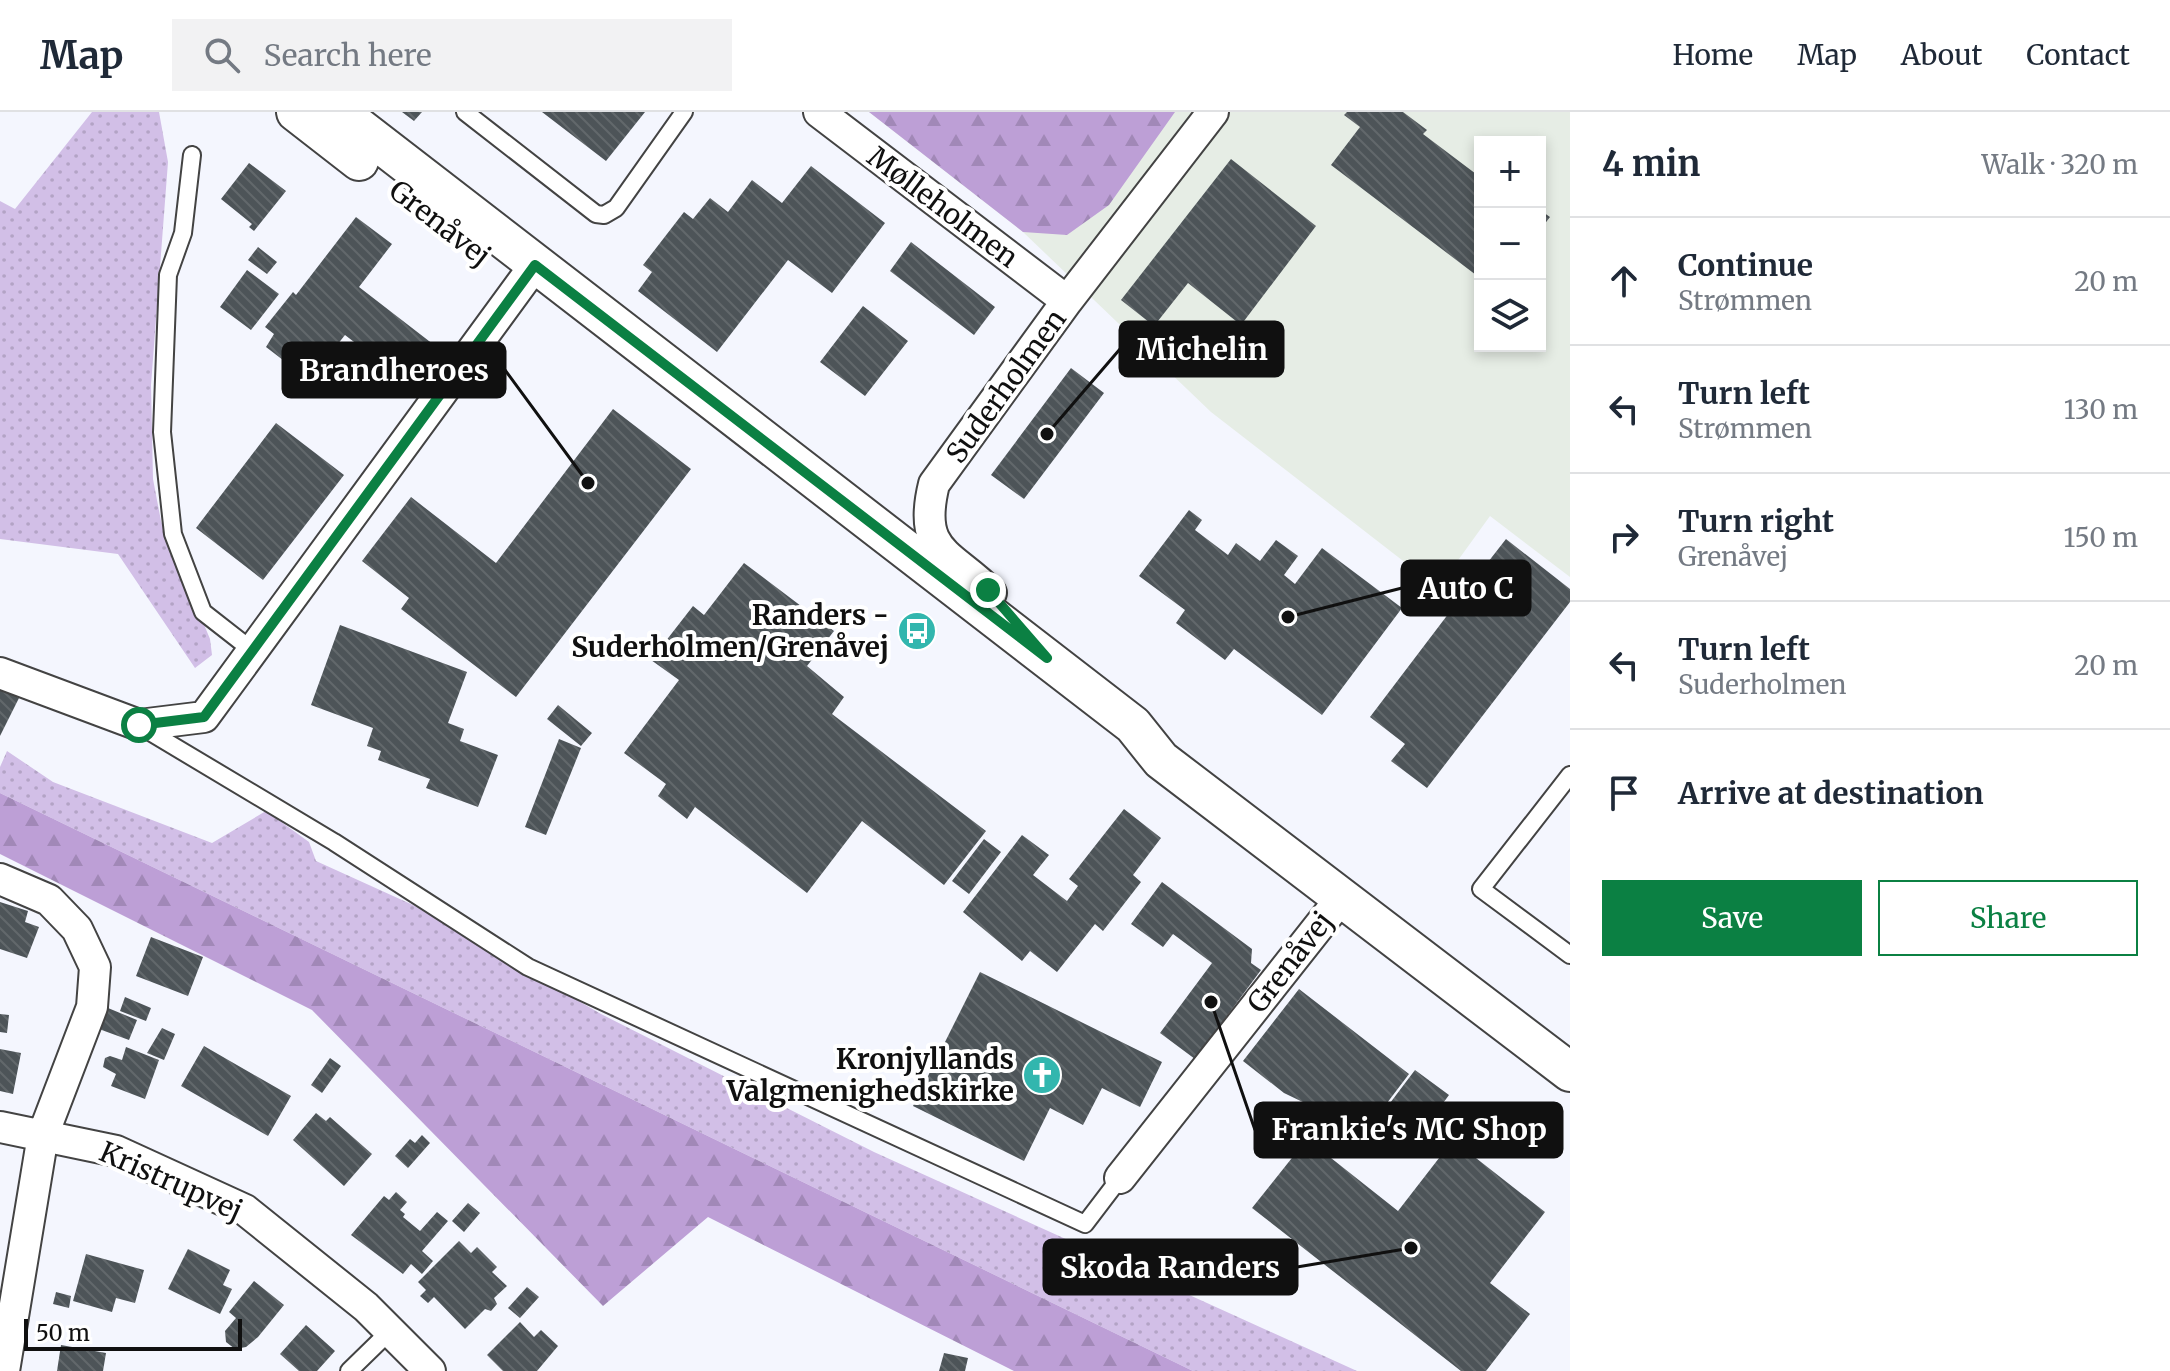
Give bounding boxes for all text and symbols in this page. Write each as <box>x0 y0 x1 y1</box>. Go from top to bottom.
search box <box>172 19 732 91</box>
text: Map <box>40 32 124 79</box>
icon: search <box>200 33 244 77</box>
text: Search here <box>264 36 432 74</box>
text: Home <box>1672 37 1753 73</box>
text: Map <box>1797 37 1857 73</box>
text: About <box>1901 37 1982 73</box>
text: Contact <box>2026 37 2130 73</box>
map controls <box>1474 136 1546 352</box>
button: + <box>1474 136 1546 208</box>
street label: Mølleholmen <box>860 139 1026 275</box>
text: 4 min <box>1602 143 1700 185</box>
text: Walk · 320 m <box>1981 148 2138 181</box>
street label: Grenåvej <box>382 172 498 274</box>
button: − <box>1474 208 1546 280</box>
text: Continue <box>1678 246 1813 284</box>
icon: ahead <box>1602 259 1646 303</box>
text: 20 m <box>2074 265 2138 298</box>
button: layers <box>1474 280 1546 352</box>
text: Strømmen <box>1678 284 1812 317</box>
street label: Suderholmen <box>938 302 1074 470</box>
callout: Michelin <box>1120 322 1283 376</box>
text: Michelin <box>1136 330 1268 368</box>
callout: Brandheroes <box>283 343 505 397</box>
text: Brandheroes <box>299 351 489 389</box>
text: Turn left <box>1678 374 1810 412</box>
icon: left <box>1602 387 1646 431</box>
text: 130 m <box>2064 393 2138 426</box>
text: Strømmen <box>1678 412 1812 445</box>
text: Turn right <box>1678 502 1834 540</box>
icon: right <box>1602 515 1646 559</box>
text: 150 m <box>2064 521 2138 554</box>
text: Grenåvej <box>1678 540 1788 573</box>
callout: Auto C <box>1402 561 1530 615</box>
text: Auto C <box>1417 569 1514 607</box>
route end <box>970 572 1006 608</box>
place label: Randers - Suderholmen/Grenåvej <box>571 597 889 665</box>
bus stop icon: Randers - Suderholmen/Grenåvej <box>896 610 938 652</box>
text: Turn left <box>1678 630 1810 668</box>
icon: left <box>1602 643 1646 687</box>
text: 20 m <box>2074 649 2138 682</box>
text: Suderholmen <box>1678 668 1846 701</box>
route start <box>121 707 157 743</box>
icon: arrive <box>1602 771 1646 815</box>
text: Arrive at destination <box>1678 774 1984 812</box>
button: Save <box>1602 880 1862 956</box>
button: Share <box>1878 880 2138 956</box>
street label: Grenåvej <box>1239 904 1341 1020</box>
place label: Kronjyllands Valgmenighedskirke <box>726 1041 1014 1109</box>
church icon: Kronjyllands Valgmenighedskirke <box>1021 1054 1063 1096</box>
callout: Frankie's MC Shop <box>1255 1103 1562 1157</box>
text: Frankie's MC Shop <box>1271 1110 1547 1148</box>
street label: Kristrupvej <box>94 1133 248 1229</box>
callout: Skoda Randers <box>1044 1240 1297 1294</box>
text: Skoda Randers <box>1060 1248 1280 1286</box>
scale bar <box>24 1315 242 1351</box>
text: 50 m <box>36 1319 90 1347</box>

